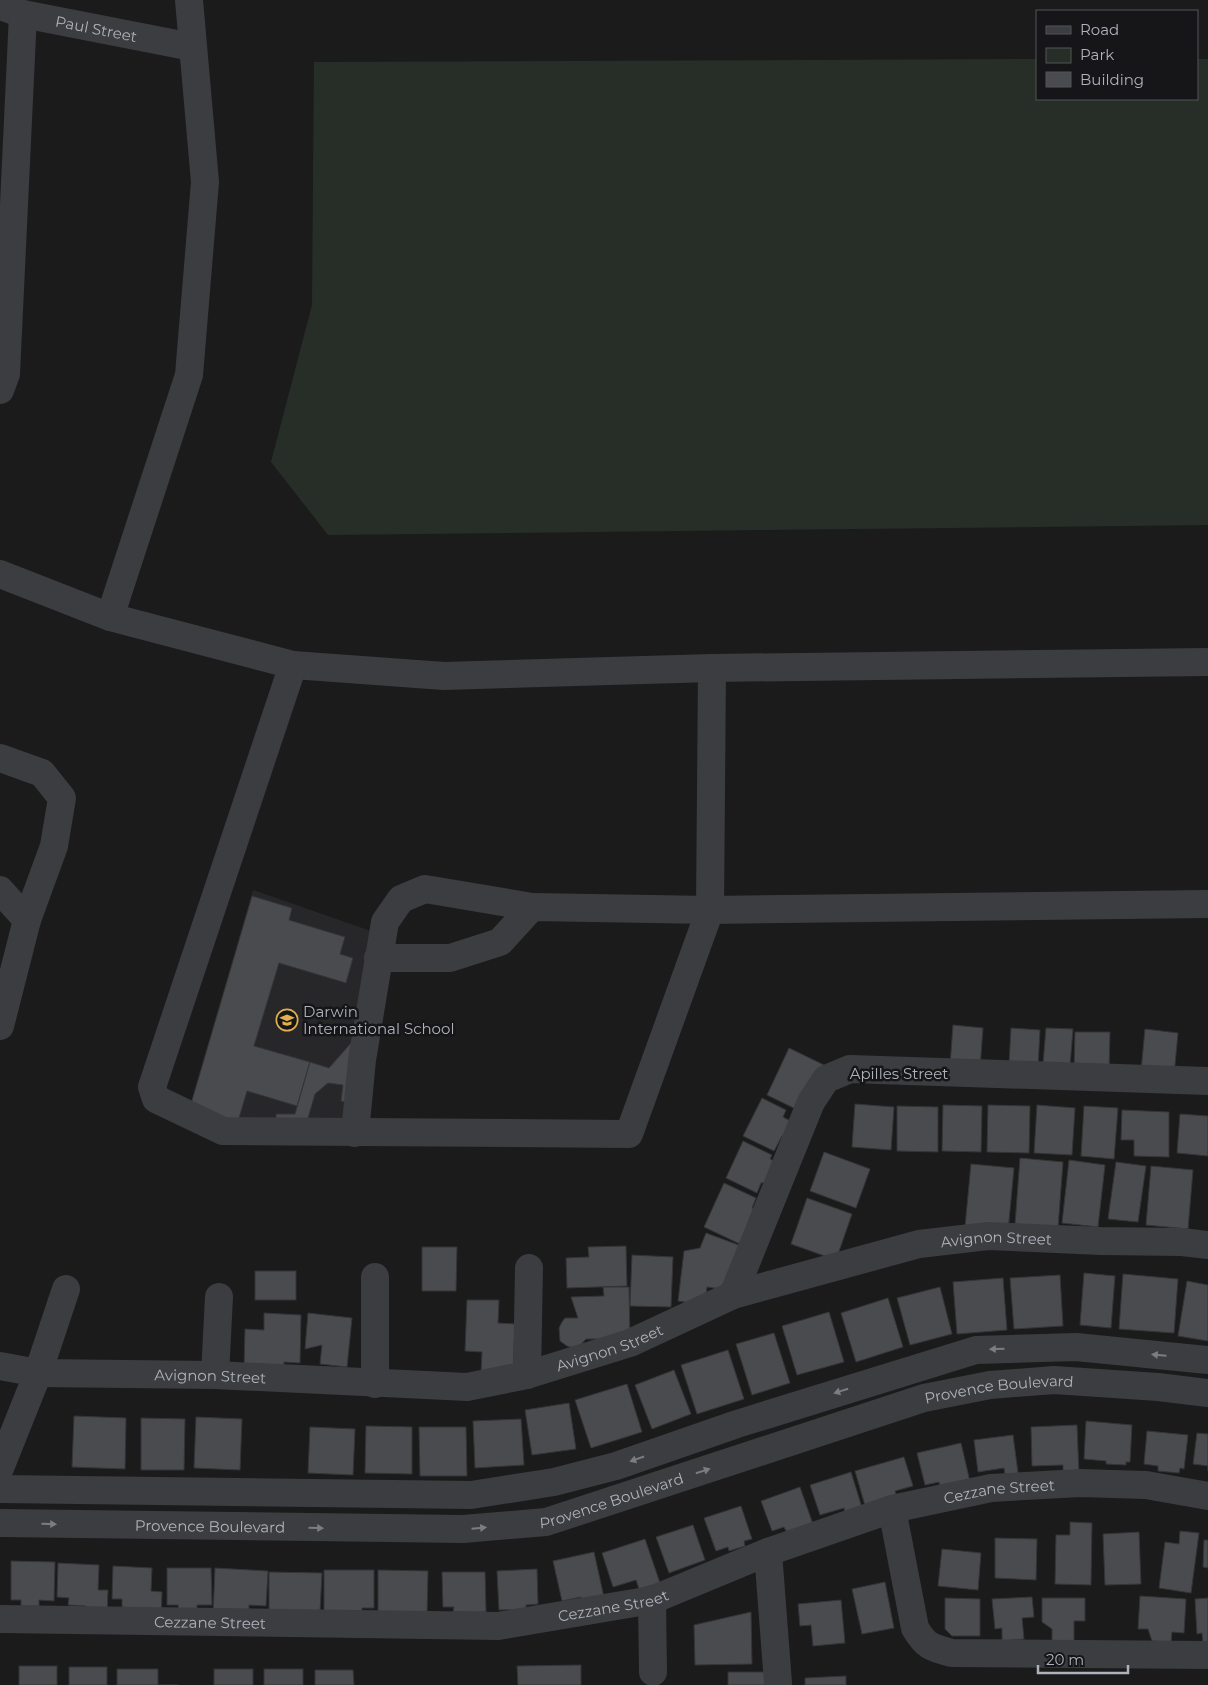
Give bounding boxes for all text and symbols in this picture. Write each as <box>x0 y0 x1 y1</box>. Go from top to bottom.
legend <box>1036 10 1198 100</box>
street label: Paul Street <box>54 11 139 46</box>
text: Road <box>1080 20 1119 39</box>
text: Park <box>1080 45 1114 64</box>
text: Building <box>1080 70 1144 89</box>
place label: Darwin International School <box>303 1002 454 1038</box>
school or university icon: Darwin International School <box>275 1008 299 1032</box>
street label: Apilles Street <box>850 1064 948 1083</box>
street label: Avignon Street <box>939 1226 1052 1251</box>
street label: Avignon Street <box>554 1320 666 1375</box>
one-way arrow <box>989 1345 1005 1353</box>
one-way arrow <box>1151 1351 1167 1359</box>
street label: Avignon Street <box>154 1365 267 1387</box>
street label: Provence Boulevard <box>923 1370 1074 1407</box>
one-way arrow <box>833 1387 848 1395</box>
one-way arrow <box>629 1455 644 1463</box>
one-way arrow <box>695 1467 710 1474</box>
street label: Provence Boulevard <box>539 1468 686 1532</box>
street label: Cezzane Street <box>942 1475 1055 1507</box>
street label: Provence Boulevard <box>135 1515 285 1536</box>
one-way arrow <box>41 1520 57 1528</box>
one-way arrow <box>308 1524 324 1532</box>
one-way arrow <box>471 1524 487 1532</box>
street label: Cezzane Street <box>557 1585 671 1625</box>
street label: Cezzane Street <box>154 1612 266 1632</box>
scale bar <box>1038 1642 1128 1674</box>
text: 20 m <box>1046 1650 1084 1669</box>

